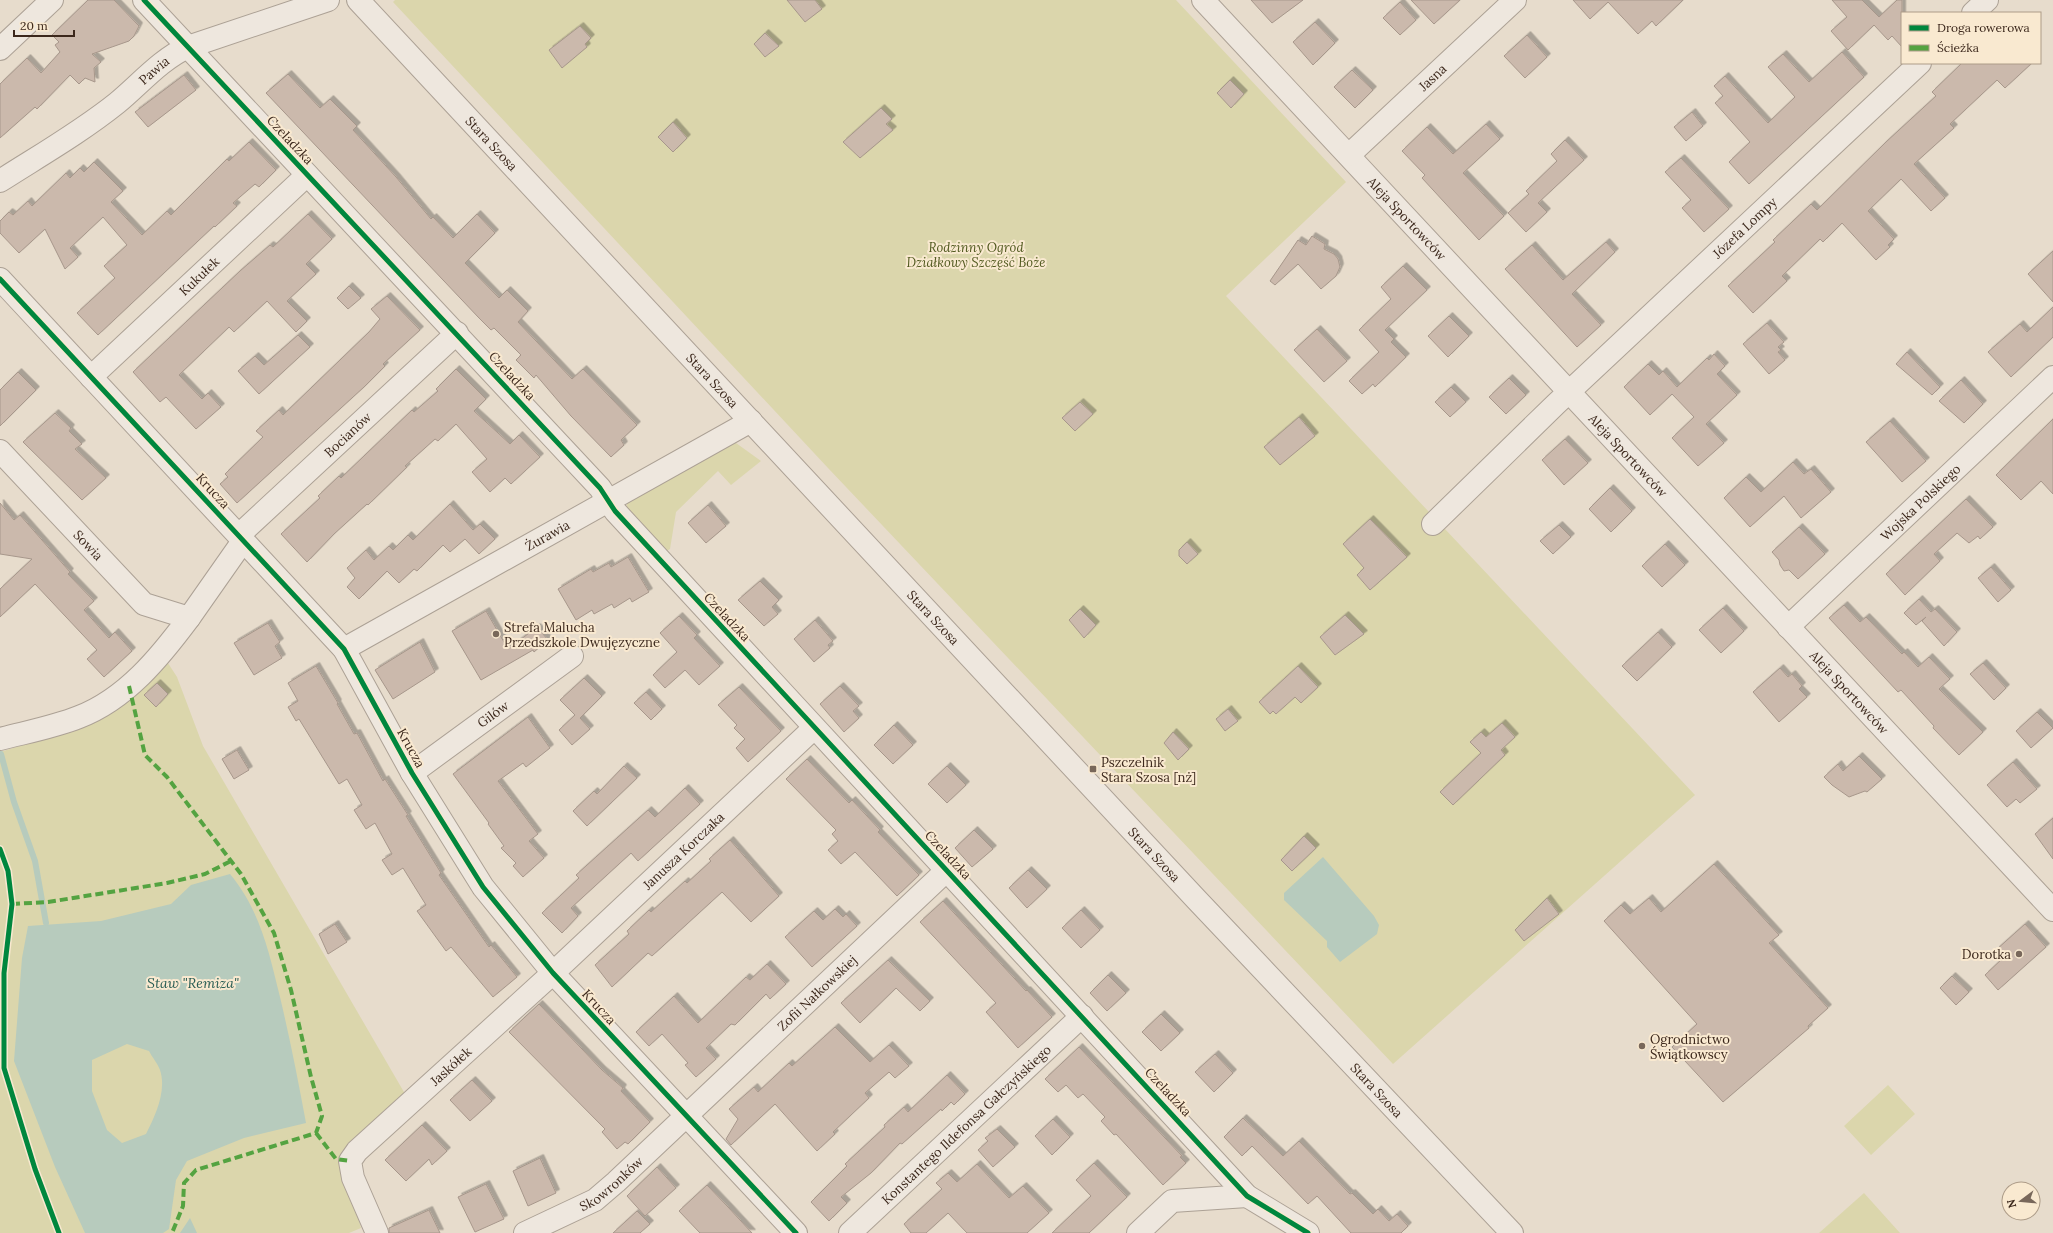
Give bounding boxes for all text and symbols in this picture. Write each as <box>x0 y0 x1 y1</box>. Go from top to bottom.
scale bar <box>14 12 74 38</box>
legend <box>1901 12 2041 64</box>
text: 20 m <box>20 18 48 33</box>
text: Droga rowerowa <box>1937 20 2030 35</box>
text: Ścieżka <box>1937 40 1979 55</box>
street label: Pawia <box>135 52 173 88</box>
street label: Jasna <box>1414 60 1450 95</box>
street label: Czeladzka <box>263 112 317 168</box>
street label: Stara Szosa <box>462 112 522 175</box>
street label: Aleja Sportowców <box>1363 172 1451 264</box>
street label: Józefa Lompy <box>1708 193 1780 262</box>
park label: Rodzinny Ogród Działkowy Szczęść Boże <box>907 239 1045 271</box>
street label: Kukułek <box>175 253 223 299</box>
street label: Czeladzka <box>485 348 539 404</box>
street label: Stara Szosa <box>683 349 743 412</box>
street label: Bocianów <box>320 408 375 461</box>
street label: Aleja Sportowców <box>1584 409 1672 501</box>
street label: Wojska Polskiego <box>1877 460 1964 544</box>
street label: Krucza <box>192 470 234 513</box>
street label: Żurawia <box>522 516 573 554</box>
street label: Sowia <box>70 526 107 564</box>
street label: Stara Szosa <box>904 586 963 649</box>
street label: Czeladzka <box>700 589 754 645</box>
place label: Strefa Malucha Przedszkole Dwujęzyczne <box>504 619 660 651</box>
marker: Strefa Malucha Przedszkole Dwujęzyczne <box>491 629 501 639</box>
street label: Aleja Sportowców <box>1806 646 1893 738</box>
street label: Gilów <box>474 696 512 731</box>
street label: Krucza <box>393 725 429 771</box>
place label: Pszczelnik Stara Szosa [nż] <box>1101 754 1196 786</box>
marker: Pszczelnik Stara Szosa [nż] <box>1088 764 1098 774</box>
street label: Janusza Korczaka <box>638 808 728 894</box>
street label: Stara Szosa <box>1125 823 1184 886</box>
street label: Czeladzka <box>921 827 975 883</box>
place label: Dorotka <box>1962 946 2011 963</box>
marker: Dorotka <box>2014 949 2024 959</box>
street label: Zofii Nałkowskiej <box>773 951 860 1034</box>
water label: Staw "Remiza" <box>147 974 239 992</box>
street label: Krucza <box>578 986 620 1029</box>
place label: Ogrodnictwo Świątkowscy <box>1650 1031 1730 1063</box>
street label: Konstantego Ildefonsa Gałczyńskiego <box>878 1041 1055 1208</box>
marker: Ogrodnictwo Świątkowscy <box>1637 1041 1647 1051</box>
street label: Jaskółek <box>426 1043 475 1090</box>
street label: Stara Szosa <box>1347 1059 1407 1121</box>
street label: Czeladzka <box>1141 1064 1195 1120</box>
street label: Skowronków <box>577 1152 647 1215</box>
north arrow <box>2001 1181 2041 1221</box>
text: N <box>2003 1197 2019 1210</box>

